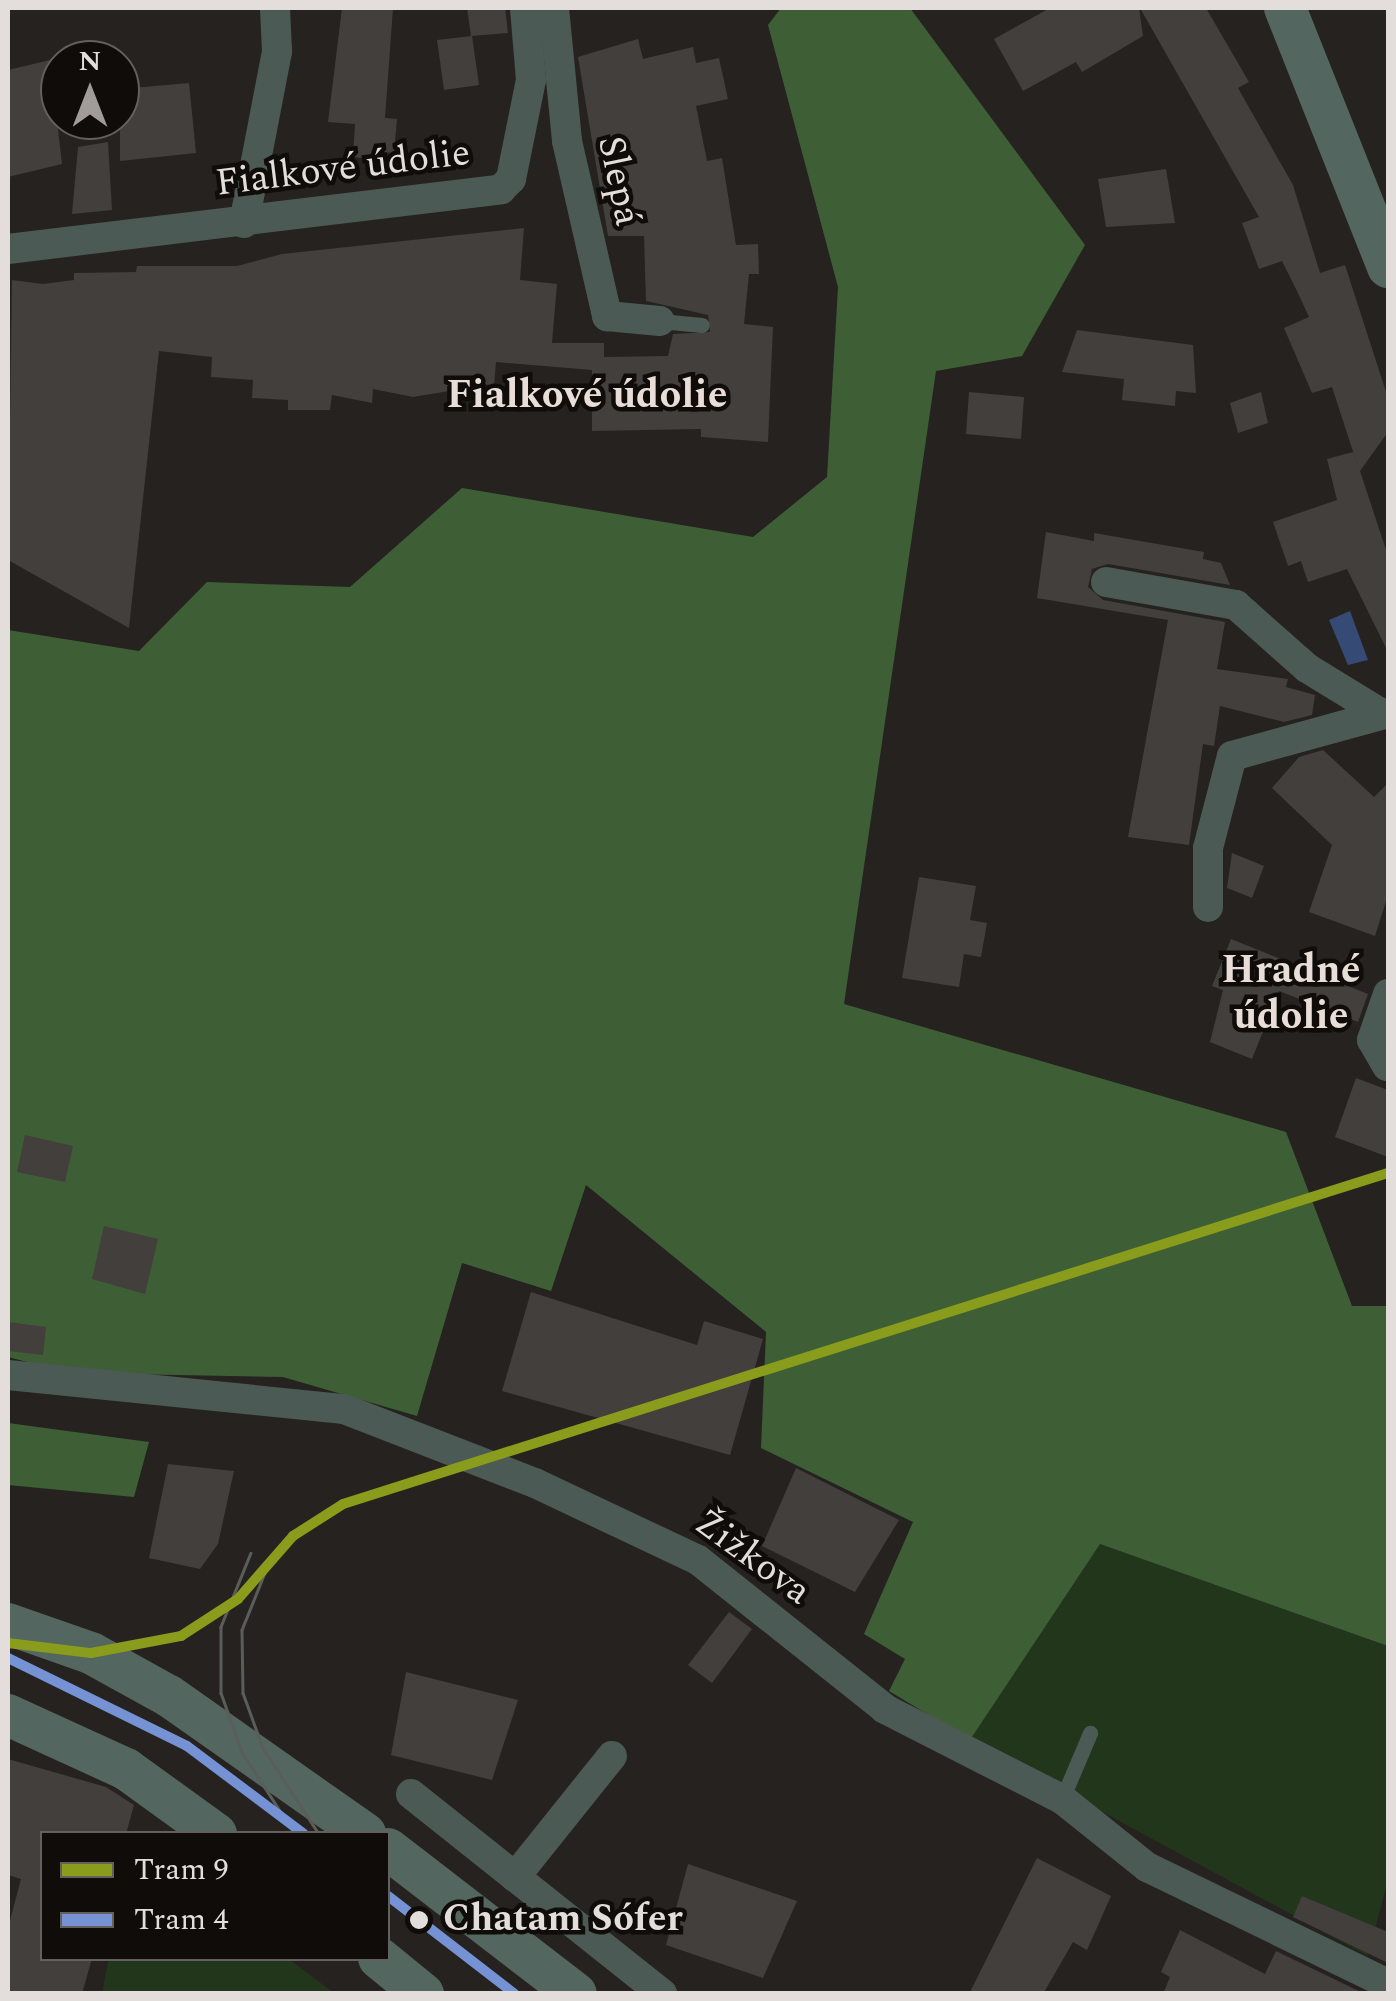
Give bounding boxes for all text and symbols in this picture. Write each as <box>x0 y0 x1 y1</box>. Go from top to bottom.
north arrow <box>40 40 140 140</box>
text: N <box>79 40 101 83</box>
street label: Fialkové údolie <box>213 131 473 207</box>
street label: Slepá <box>586 132 650 230</box>
district label: Fialkové údolie <box>446 372 728 420</box>
district label: Hradné údolie <box>1221 947 1361 1041</box>
street label: Žižkova <box>685 1501 819 1615</box>
legend <box>40 1831 390 1961</box>
text: Tram 9 <box>134 1847 229 1893</box>
text: Tram 4 <box>134 1897 229 1943</box>
place label: Chatam Sófer <box>443 1897 683 1943</box>
marker: Chatam Sófer <box>404 1905 434 1935</box>

